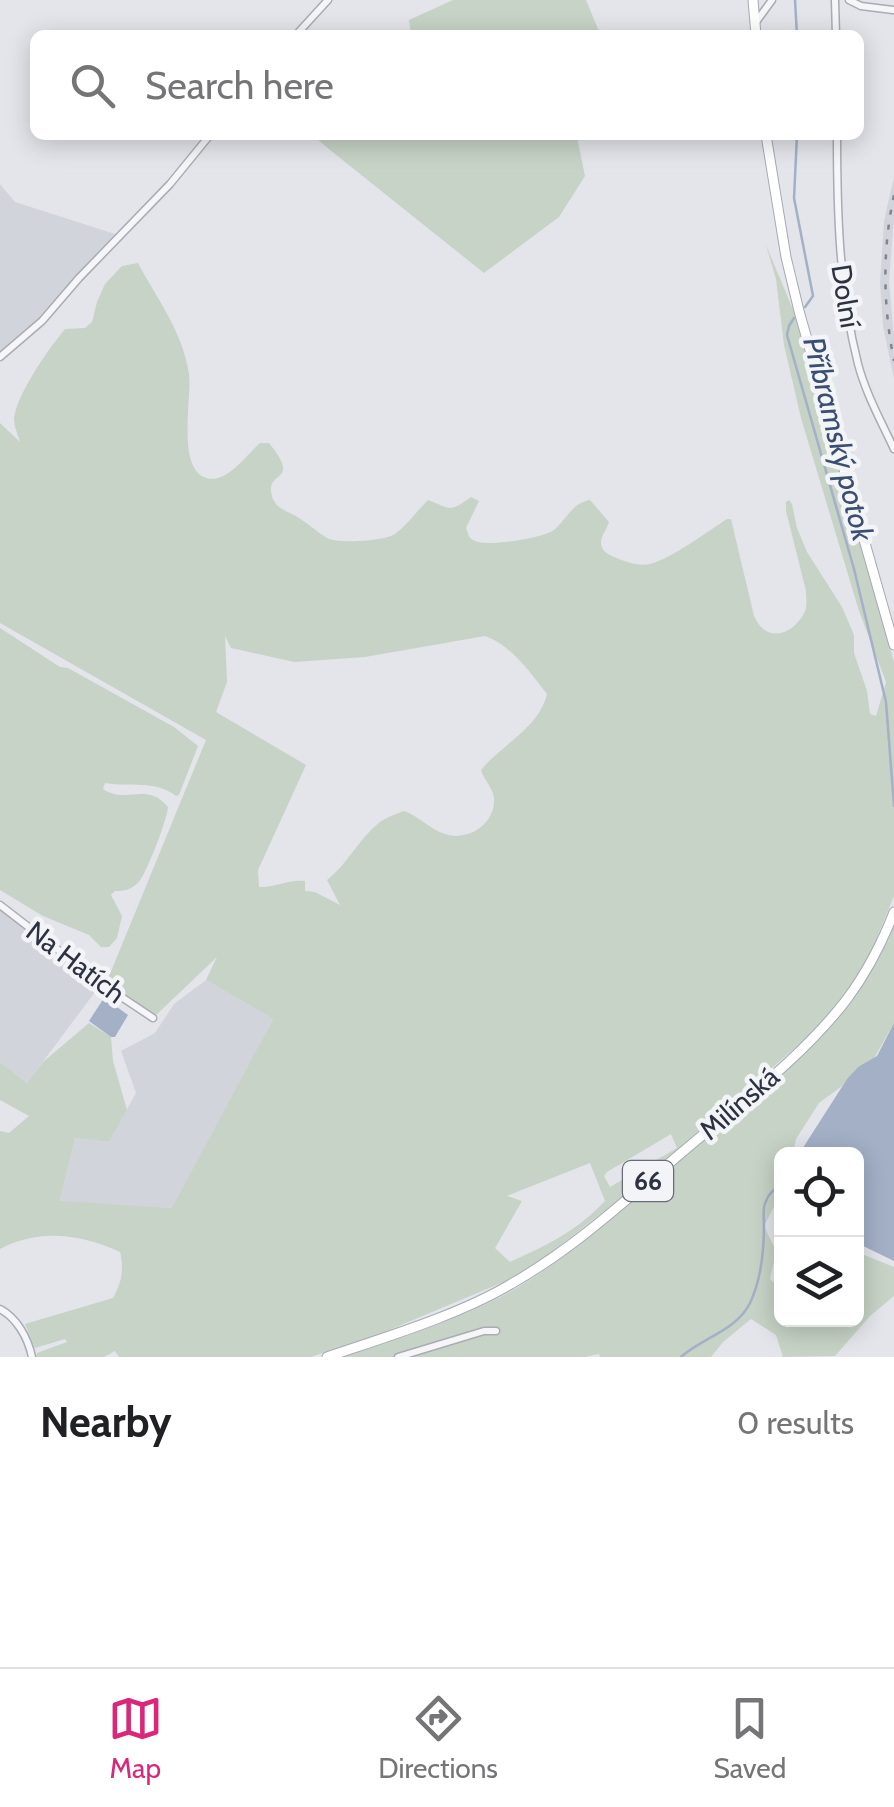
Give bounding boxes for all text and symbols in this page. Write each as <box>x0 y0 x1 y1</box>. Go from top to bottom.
search box <box>30 30 864 140</box>
icon: search <box>65 58 120 113</box>
text: Search here <box>145 62 334 109</box>
street label: Dolní <box>824 262 868 330</box>
water label: Příbramský potok <box>795 333 882 546</box>
street label: Na Hatích <box>20 914 132 1010</box>
street label: Milínská <box>692 1059 786 1147</box>
map controls <box>774 1147 864 1327</box>
button: locate <box>774 1147 864 1237</box>
road number: 66 <box>623 1161 673 1201</box>
button: layers <box>774 1237 864 1327</box>
text: Nearby <box>40 1396 172 1448</box>
text: 0 results <box>737 1403 854 1442</box>
tab: Map <box>108 1691 163 1785</box>
tab: Directions <box>378 1691 498 1785</box>
tab: Saved <box>714 1691 786 1785</box>

